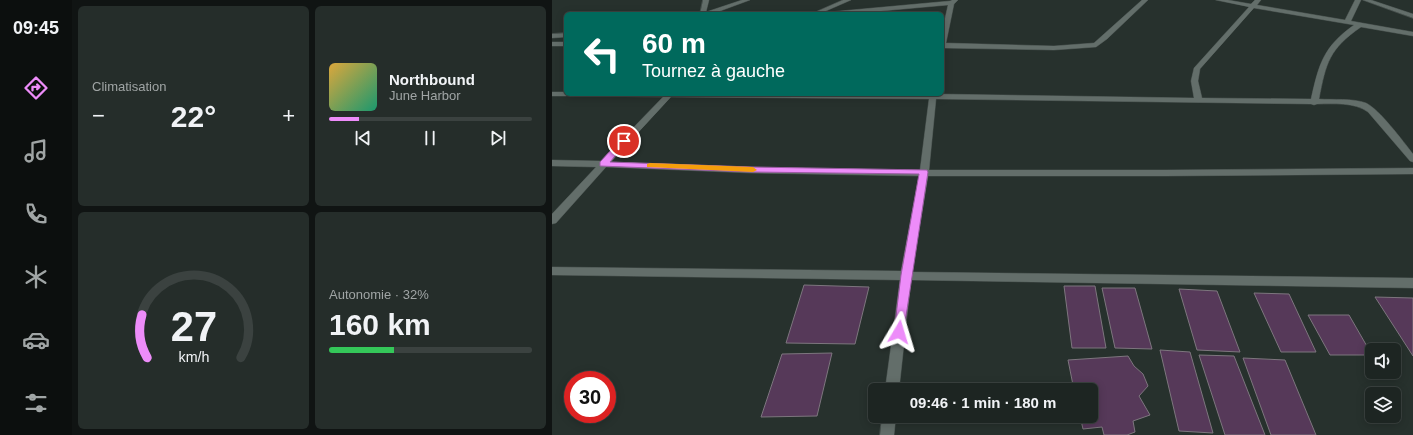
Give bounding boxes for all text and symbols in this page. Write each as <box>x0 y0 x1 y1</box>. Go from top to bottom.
text: 09:45 <box>13 18 59 38</box>
icon: left <box>576 28 628 80</box>
text: 60 m <box>642 28 706 59</box>
text: Tournez à gauche <box>642 61 785 81</box>
text: Northbound <box>389 71 475 88</box>
icon: directions <box>22 74 50 102</box>
text: Climatisation <box>92 79 166 94</box>
text: June Harbor <box>389 88 461 103</box>
text: 22° <box>171 100 216 133</box>
text: − <box>92 103 105 128</box>
text: + <box>282 103 295 128</box>
pin <box>607 124 641 158</box>
icon: previous <box>352 127 374 149</box>
icon: pause <box>419 127 441 149</box>
icon: next <box>487 127 509 149</box>
icon: arrive <box>613 130 635 152</box>
icon: music <box>22 137 50 165</box>
icon: phone <box>22 200 50 228</box>
icon: climate <box>22 263 50 291</box>
text: Autonomie · 32% <box>329 287 429 302</box>
text: 27 <box>170 303 217 350</box>
text: 160 km <box>329 308 431 341</box>
position arrow <box>878 311 920 353</box>
icon: car <box>22 326 50 354</box>
map controls <box>1365 343 1401 423</box>
button: sound <box>1365 343 1401 379</box>
text: km/h <box>178 349 209 365</box>
speed limit sign: 30 <box>564 371 616 423</box>
button: layers <box>1365 387 1401 423</box>
icon: filters <box>22 389 50 417</box>
text: 09:46 · 1 min · 180 m <box>910 394 1056 411</box>

